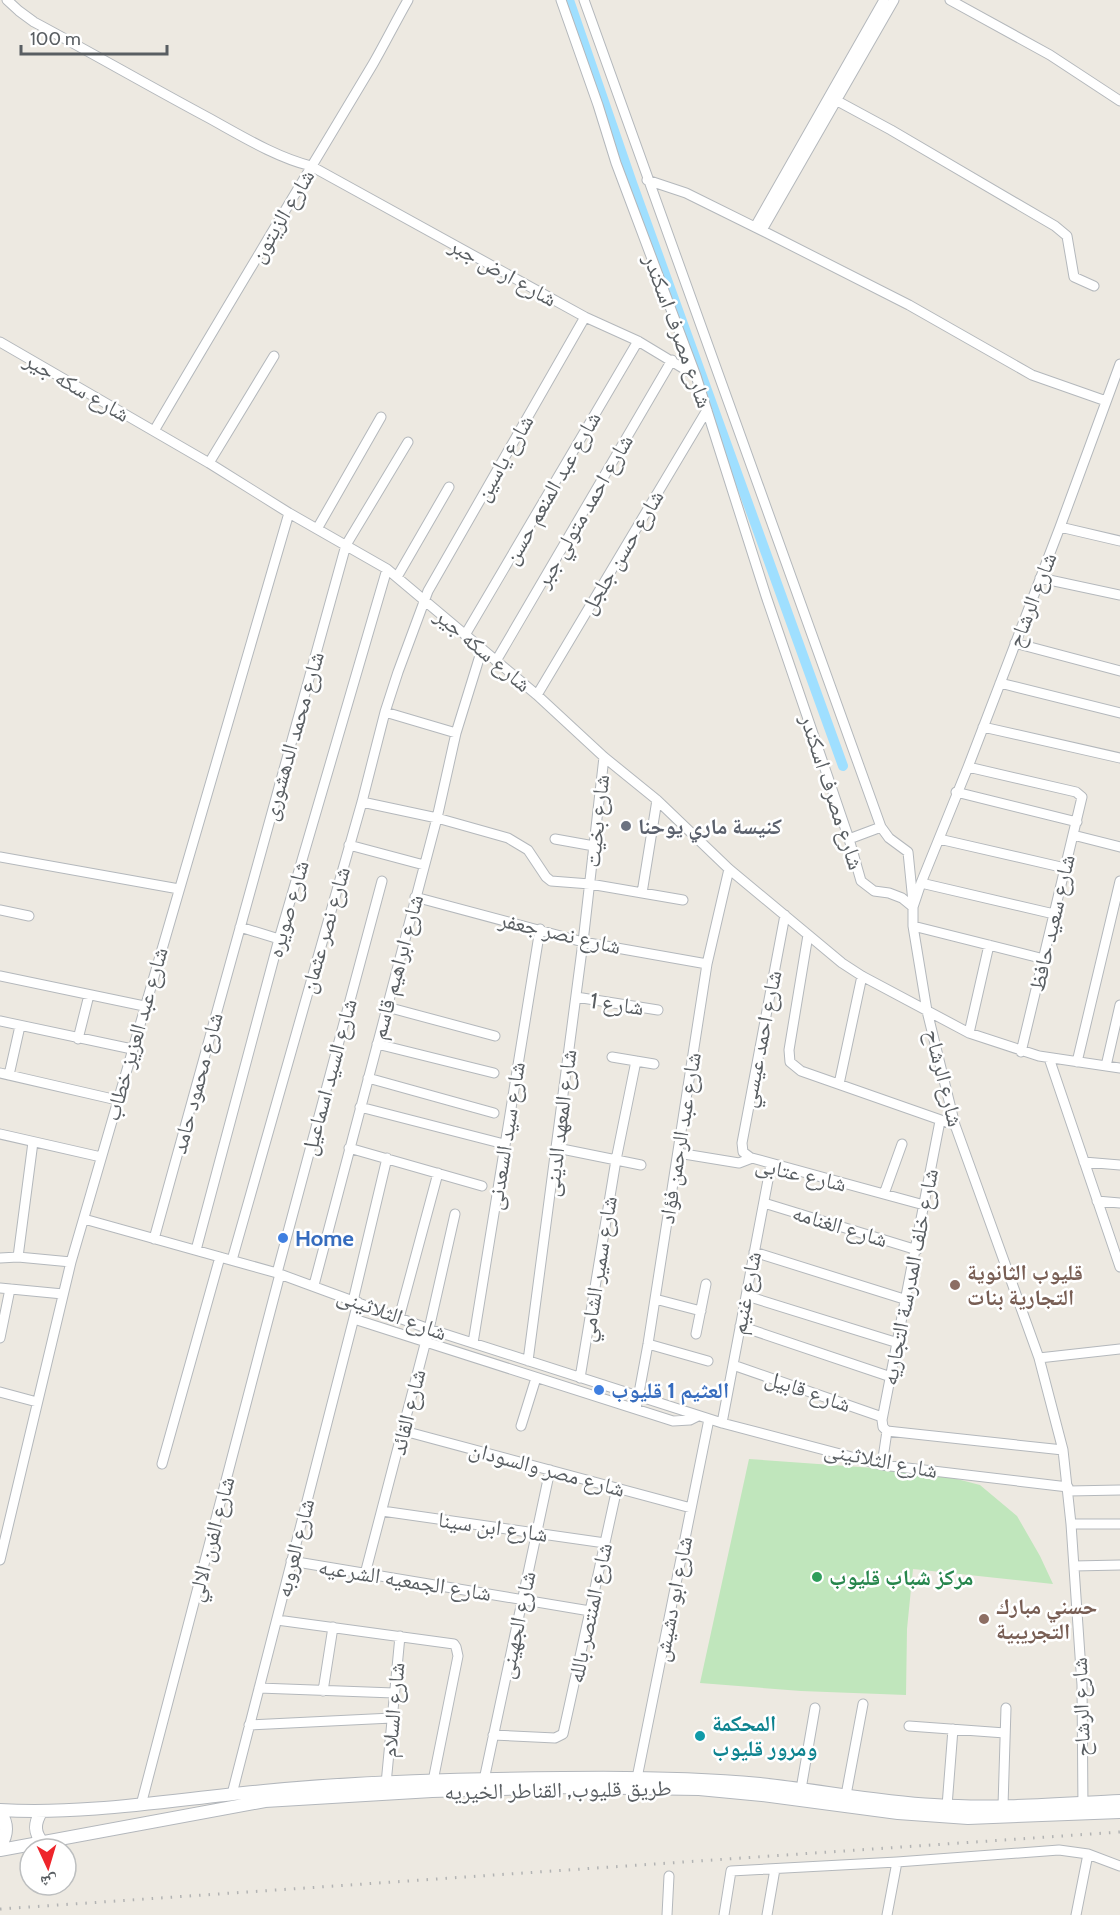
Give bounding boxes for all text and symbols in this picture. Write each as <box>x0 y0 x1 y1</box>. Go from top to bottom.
scale bar <box>21 18 166 56</box>
text: 100 m <box>30 28 81 50</box>
street label: شارع الزيتون <box>244 164 320 268</box>
street label: شارع ارض جبر <box>444 231 562 313</box>
street label: شارع مصرف اسكندر <box>637 250 718 412</box>
street label: شارع سكه جير <box>19 346 134 428</box>
street label: شارع عبد المنعم حسن <box>497 407 608 570</box>
street label: شارع ياسين <box>469 410 539 506</box>
street label: شارع احمد متولي جبر <box>529 429 642 595</box>
street label: شارع حسن جلجل <box>574 485 670 619</box>
street label: شارع الرشاح <box>1002 549 1062 651</box>
street label: شارع سكه جير <box>429 601 537 698</box>
street label: شارع محمد الدهشورى <box>256 648 330 824</box>
street label: شارع مصرف اسكندر <box>794 710 870 873</box>
street label: شارع بخيت <box>579 773 615 869</box>
place label: كنيسة ماري يوحنا <box>638 813 782 843</box>
marker: كنيسة ماري يوحنا <box>619 819 633 833</box>
street label: شارع سعيد حافظ <box>1023 852 1081 994</box>
street label: شارع صويره <box>261 857 315 961</box>
street label: شارع نصر عثمان <box>294 864 356 996</box>
street label: شارع ابراهيم قاسم <box>365 892 430 1043</box>
street label: شارع نصر جعفر <box>495 906 624 960</box>
street label: شارع عبد العزيز خطاب <box>98 944 174 1124</box>
street label: شارع احمد عيسي <box>734 968 791 1111</box>
street label: شارع 1 <box>588 987 646 1021</box>
street label: شارع السيد اسماعيل <box>295 996 363 1158</box>
street label: شارع محمود حامد <box>165 1010 229 1156</box>
street label: شارع الرشاح <box>919 1026 969 1130</box>
street label: شارع المعهد الدينى <box>538 1048 582 1198</box>
street label: شارع عبد الرحمن فؤاد <box>653 1050 707 1226</box>
street label: شارع سيد السعدنى <box>481 1060 531 1212</box>
street label: شارع عتابى <box>753 1150 849 1198</box>
street label: شارع خلف المدرسة التجاريه <box>876 1166 944 1388</box>
street label: شارع سمير الشامي <box>573 1194 626 1344</box>
street label: شارع الغنامه <box>789 1199 891 1253</box>
place label: Home <box>295 1225 354 1252</box>
marker: Home <box>276 1231 290 1245</box>
street label: شارع غنيم <box>725 1249 768 1337</box>
place label: قليوب الثانوية التجارية بنات <box>967 1259 1083 1311</box>
marker: قليوب الثانوية التجارية بنات <box>948 1278 962 1292</box>
street label: شارع الثلاثينى <box>333 1282 451 1346</box>
street label: شارع قابيل <box>762 1364 854 1418</box>
street label: شارع القائد <box>384 1366 432 1458</box>
place label: العثيم 1 قليوب <box>611 1377 729 1405</box>
marker: العثيم 1 قليوب <box>592 1383 606 1397</box>
street label: شارع مصر والسودان <box>466 1435 628 1503</box>
street label: شارع الثلاثينى <box>822 1436 940 1484</box>
street label: شارع الفرن الالي <box>181 1474 244 1605</box>
street label: شارع العروبه <box>270 1496 320 1600</box>
street label: شارع ابن سينا <box>437 1506 549 1548</box>
street label: شارع ابو دشيش <box>648 1534 698 1664</box>
street label: شارع المنتصر بالله <box>562 1540 618 1686</box>
street label: شارع الجمعيه الشرعيه <box>317 1553 493 1607</box>
place label: مركز شباب قليوب <box>829 1564 974 1591</box>
street label: شارع الجهينى <box>492 1569 542 1681</box>
marker: مركز شباب قليوب <box>810 1570 824 1584</box>
place label: حسني مبارك التجريبية <box>996 1593 1097 1645</box>
marker: حسني مبارك التجريبية <box>977 1612 991 1626</box>
street label: شارع الرشاح <box>1066 1657 1096 1757</box>
street label: شارع السلام <box>375 1661 412 1759</box>
place label: المحكمة ومرور قليوب <box>712 1710 817 1762</box>
marker: المحكمة ومرور قليوب <box>693 1729 707 1743</box>
street label: طريق قليوب, القناطر الخيريه <box>444 1775 672 1805</box>
north arrow <box>18 1837 78 1897</box>
text: ش <box>40 1871 58 1892</box>

